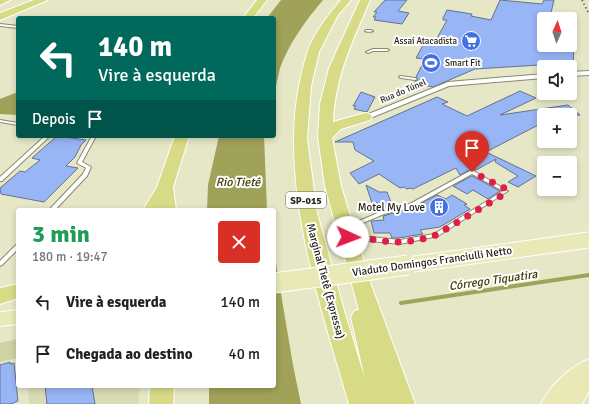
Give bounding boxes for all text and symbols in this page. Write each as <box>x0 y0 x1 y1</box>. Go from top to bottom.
north arrow <box>537 12 577 52</box>
map controls <box>537 12 577 196</box>
text: 140 m <box>98 30 172 64</box>
supermarket icon: Assaí Atacadista <box>460 30 482 52</box>
icon: left <box>32 32 84 84</box>
place label: Assaí Atacadista <box>394 36 457 47</box>
sports icon: Smart Fit <box>420 52 442 74</box>
place label: Smart Fit <box>445 58 481 69</box>
button: sound <box>537 60 577 100</box>
text: Vire à esquerda <box>98 64 216 86</box>
street label: Rua do Túnel <box>379 77 428 106</box>
icon: arrive <box>84 108 106 130</box>
button: + <box>537 108 577 148</box>
text: Depois <box>32 110 76 128</box>
pin <box>455 131 489 172</box>
icon: arrive <box>461 137 483 159</box>
button: − <box>537 156 577 196</box>
water label: Rio Tietê <box>216 175 261 190</box>
road number: SP-015 <box>286 192 326 208</box>
building icon: Motel My Love <box>428 196 450 218</box>
place label: Motel My Love <box>358 201 425 214</box>
position arrow <box>327 216 369 258</box>
text: 3 min <box>32 219 90 249</box>
button: close <box>218 221 260 263</box>
street label: Marginal Tietê (Expressa) <box>304 222 347 340</box>
street label: Viaduto Domingos Franciulli Netto <box>351 244 513 279</box>
text: 180 m · 19:47 <box>32 249 108 265</box>
water label: Córrego Tiquatira <box>448 267 539 294</box>
icon: left <box>32 291 54 313</box>
text: Vire à esquerda <box>66 293 166 311</box>
text: 140 m <box>220 293 260 311</box>
icon: arrive <box>32 343 54 365</box>
text: Chegada ao destino <box>66 345 193 363</box>
text: 40 m <box>229 345 260 363</box>

